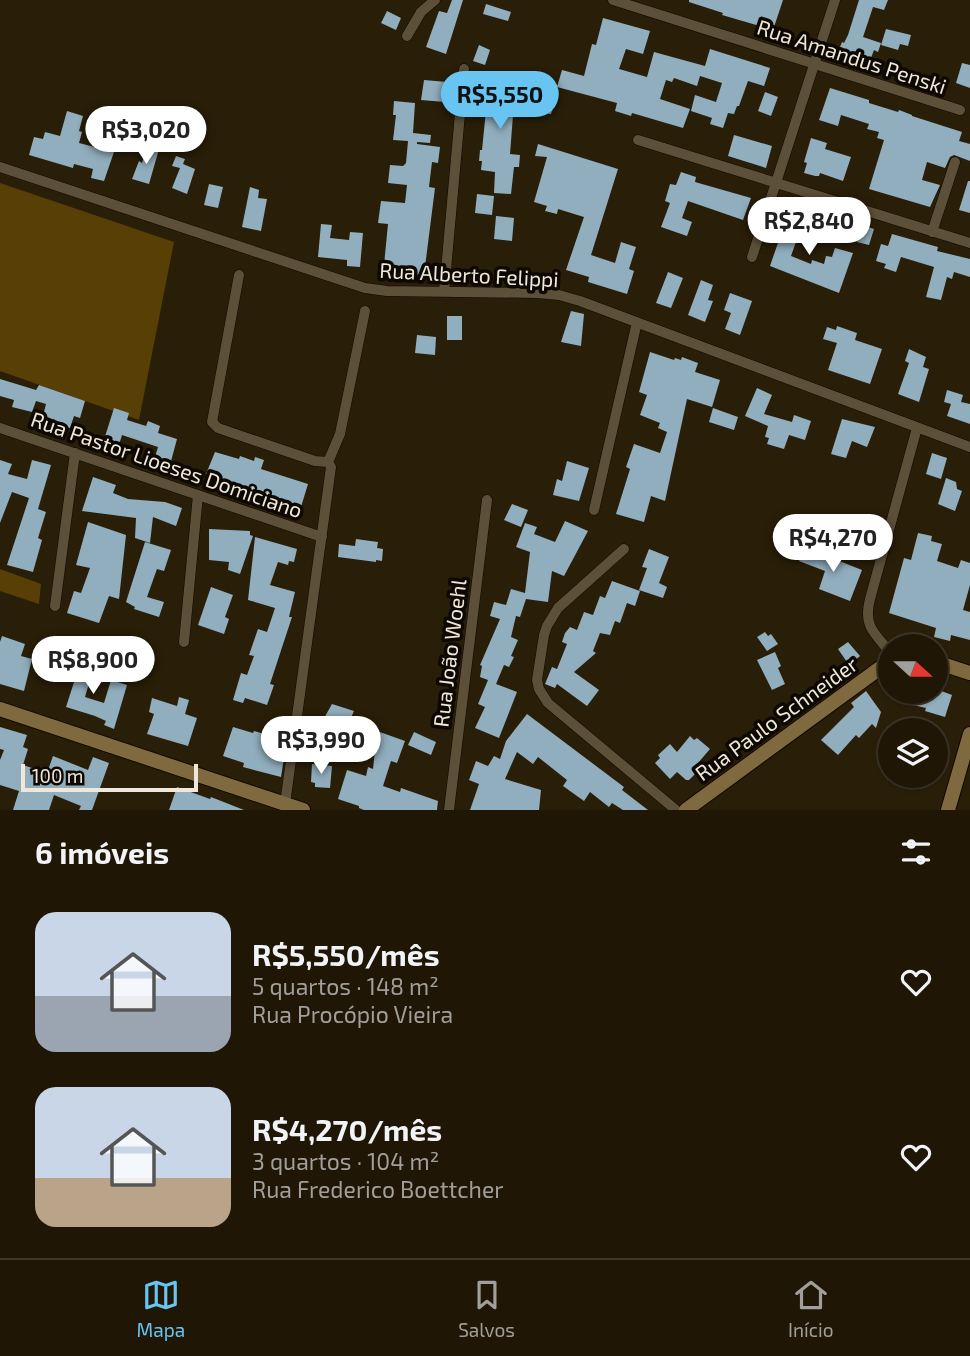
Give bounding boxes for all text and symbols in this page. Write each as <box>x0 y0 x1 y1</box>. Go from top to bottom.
street label: Rua Amandus Penski <box>754 14 950 98</box>
pin: R$5,550 <box>435 72 565 131</box>
text: R$5,550 <box>457 80 543 108</box>
pin: R$3,020 <box>81 106 211 166</box>
text: R$3,020 <box>101 115 191 143</box>
pin: R$2,840 <box>744 198 874 257</box>
text: R$2,840 <box>764 206 854 234</box>
street label: Rua Alberto Felippi <box>379 257 559 291</box>
street label: Rua Pastor Lioeses Domiciano <box>28 406 306 522</box>
pin: R$4,270 <box>768 514 898 574</box>
text: R$4,270 <box>789 523 877 551</box>
street label: Rua João Woehl <box>428 577 471 728</box>
north arrow <box>878 634 948 704</box>
map controls <box>878 634 948 788</box>
pin: R$8,900 <box>28 636 158 696</box>
text: R$8,900 <box>48 645 138 673</box>
street label: Rua Paulo Schneider <box>690 650 862 785</box>
pin: R$3,990 <box>256 716 386 776</box>
button: layers <box>878 718 948 788</box>
text: R$3,990 <box>277 725 365 753</box>
scale bar <box>21 761 198 793</box>
text: 100 m <box>32 764 83 787</box>
icon: filters <box>897 833 935 871</box>
text: 6 imóveis <box>35 834 169 870</box>
text: R$5,550/mês <box>252 936 440 972</box>
icon: home <box>91 940 175 1024</box>
icon: heart <box>897 963 935 1001</box>
text: 5 quartos · 148 m² <box>252 972 439 1000</box>
text: Rua Procópio Vieira <box>252 1000 453 1028</box>
text: R$4,270/mês <box>252 1111 442 1147</box>
icon: home <box>91 1115 175 1199</box>
icon: heart <box>897 1138 935 1176</box>
text: 3 quartos · 104 m² <box>252 1147 439 1175</box>
text: Rua Frederico Boettcher <box>252 1175 503 1203</box>
tab: Mapa <box>137 1276 185 1341</box>
tab: Salvos <box>458 1276 515 1341</box>
tab: Início <box>788 1276 833 1341</box>

